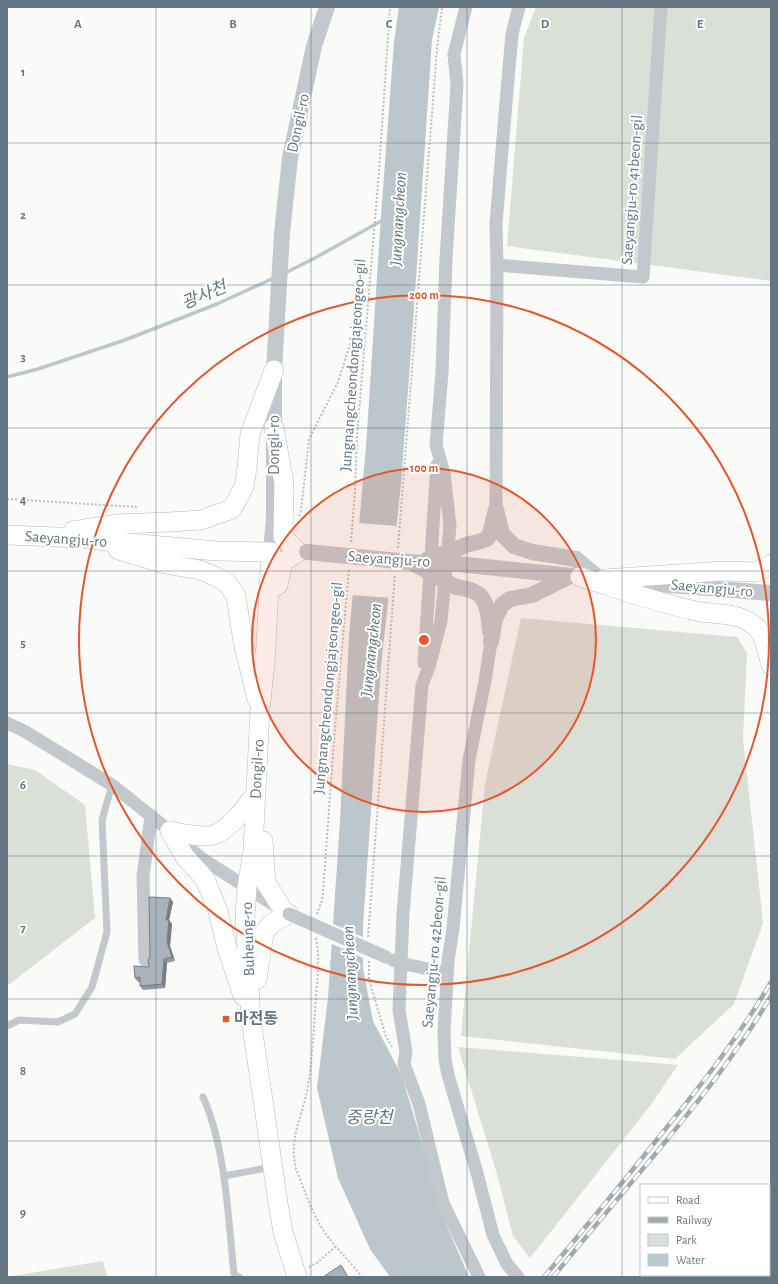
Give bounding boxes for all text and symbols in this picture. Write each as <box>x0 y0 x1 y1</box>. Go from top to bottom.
text: A <box>74 18 82 31</box>
text: B <box>229 18 237 31</box>
text: C <box>386 18 393 31</box>
text: D <box>541 18 550 31</box>
text: E <box>697 18 704 31</box>
text: 1 <box>21 66 25 79</box>
street label: Dongil-ro <box>284 92 312 154</box>
street label: Saeyangju-ro 41beon-gil <box>619 114 646 266</box>
water label: Jungnangcheon <box>387 171 409 267</box>
text: 2 <box>20 209 26 222</box>
street label: Jungnangcheondongjajeongeo-gil <box>338 258 369 472</box>
water label: 광사천 <box>179 276 231 312</box>
text: 200 m <box>409 289 439 301</box>
text: 3 <box>20 351 26 364</box>
street label: Dongil-ro <box>266 415 282 475</box>
text: 100 m <box>410 462 438 474</box>
text: 4 <box>20 494 27 507</box>
street label: Saeyangju-ro <box>24 528 108 551</box>
street label: Saeyangju-ro <box>347 548 431 571</box>
street label: Saeyangju-ro <box>670 576 754 601</box>
street label: Jungnangcheondongjajeongeo-gil <box>311 581 346 795</box>
water label: Jungnangcheon <box>358 602 384 699</box>
centre of rings <box>417 633 431 647</box>
text: 5 <box>20 637 26 650</box>
street label: Dongil-ro <box>247 739 267 799</box>
text: 6 <box>20 779 26 792</box>
street label: Saeyangju-ro 42beon-gil <box>419 876 450 1029</box>
street label: Buheung-ro <box>239 901 257 976</box>
text: 7 <box>20 922 26 935</box>
water label: Jungnangcheon <box>339 925 361 1021</box>
place label: 마전동 <box>234 1010 278 1027</box>
marker: 마전동 <box>221 1014 231 1024</box>
text: 8 <box>20 1065 26 1078</box>
water label: 중랑천 <box>346 1108 395 1126</box>
legend <box>640 1184 770 1276</box>
text: Road <box>676 1194 700 1206</box>
text: 9 <box>20 1207 26 1220</box>
text: Railway <box>676 1214 712 1227</box>
text: Park <box>676 1234 697 1246</box>
text: Water <box>676 1254 705 1266</box>

